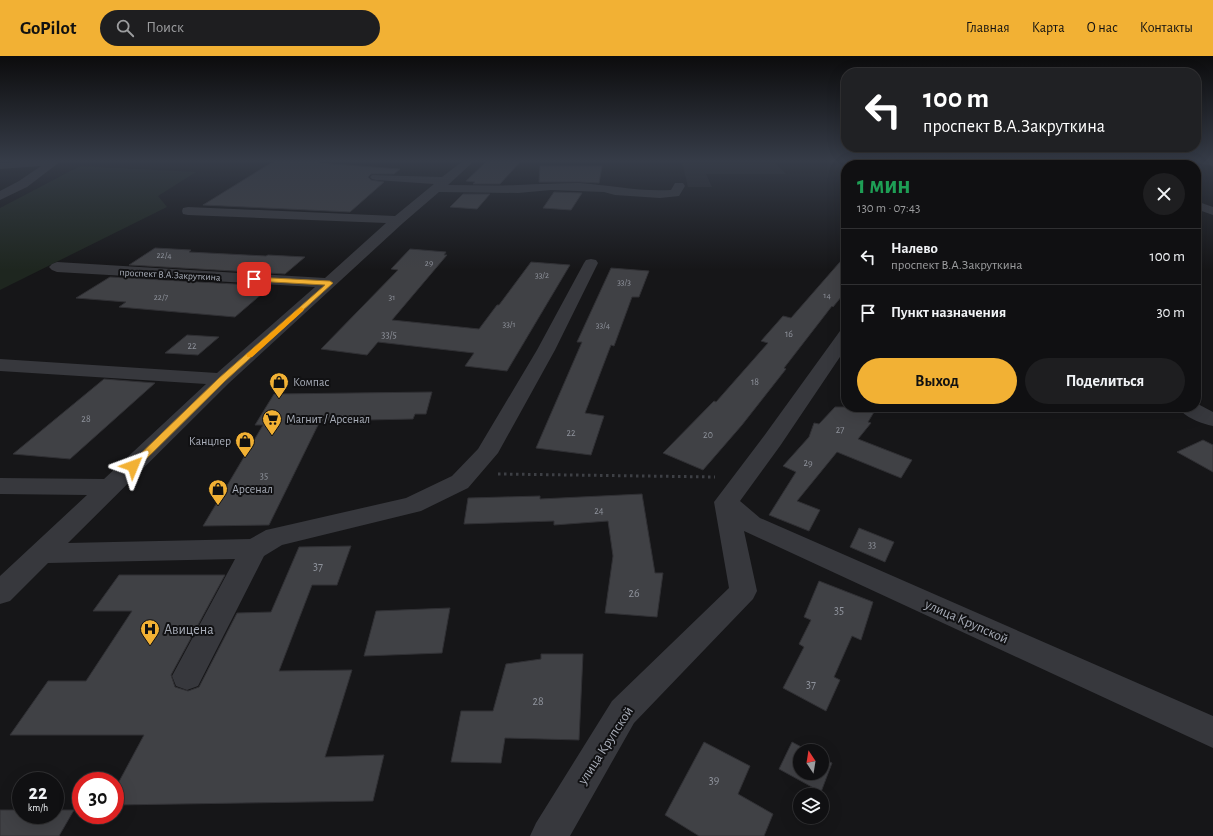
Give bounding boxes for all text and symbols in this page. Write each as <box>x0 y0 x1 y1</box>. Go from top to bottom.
search box <box>100 10 380 46</box>
icon: search <box>114 17 136 39</box>
text: GoPilot <box>20 19 76 38</box>
text: Поиск <box>146 20 184 35</box>
text: Главная <box>966 21 1010 35</box>
text: Карта <box>1032 21 1065 35</box>
text: О нас <box>1087 21 1118 35</box>
text: Контакты <box>1140 21 1193 35</box>
icon: left <box>857 84 909 136</box>
text: 100 m <box>923 85 989 113</box>
text: проспект В.А.Закруткина <box>923 118 1105 136</box>
button: close <box>1143 173 1185 215</box>
text: 1 мин <box>857 174 911 198</box>
text: 130 m · 07:43 <box>857 202 920 215</box>
text: Налево <box>891 241 938 256</box>
icon: left <box>857 246 879 268</box>
text: 100 m <box>1150 249 1185 264</box>
house number: 22/4 <box>156 251 172 260</box>
house number: 29 <box>425 259 433 268</box>
text: проспект В.А.Закруткина <box>891 259 1022 272</box>
pin <box>237 262 271 296</box>
street label: проспект В.А.Закруткина <box>119 267 221 283</box>
icon: arrive <box>243 268 265 290</box>
house number: 33/2 <box>535 271 549 280</box>
house number: 33/3 <box>617 278 631 287</box>
house number: 14 <box>823 291 831 300</box>
house number: 22/7 <box>154 293 169 302</box>
house number: 31 <box>389 293 395 302</box>
icon: arrive <box>857 302 879 324</box>
text: Пункт назначения <box>891 305 1006 320</box>
text: 30 m <box>1156 305 1185 320</box>
house number: 33/1 <box>502 320 516 329</box>
house number: 33/4 <box>596 321 611 330</box>
house number: 16 <box>785 329 793 339</box>
house number: 33/5 <box>381 330 397 340</box>
house number: 22 <box>187 341 197 351</box>
button: Выход <box>857 358 1017 404</box>
button: Поделиться <box>1025 358 1185 404</box>
shop icon: Компас <box>268 371 290 399</box>
place label: Компас <box>293 376 329 388</box>
house number: 18 <box>751 377 759 387</box>
supermarket icon: Магнит / Арсенал <box>261 408 283 436</box>
place label: Магнит / Арсенал <box>286 413 370 425</box>
house number: 28 <box>81 414 91 424</box>
house number: 27 <box>836 425 844 435</box>
house number: 22 <box>566 428 576 438</box>
shop icon: Канцлер <box>234 430 256 458</box>
house number: 20 <box>703 430 713 440</box>
place label: Канцлер <box>189 435 231 447</box>
position arrow <box>112 445 154 487</box>
house number: 29 <box>803 458 813 468</box>
house number: 35 <box>260 471 268 481</box>
shop icon: Арсенал <box>207 478 229 506</box>
place label: Арсенал <box>232 483 273 495</box>
house number: 24 <box>594 506 604 516</box>
house number: 33 <box>868 540 876 550</box>
house number: 37 <box>313 560 323 572</box>
house number: 26 <box>628 587 640 599</box>
street label: улица Крупской <box>922 597 1010 647</box>
house number: 35 <box>834 604 844 616</box>
hospital icon: Авицена <box>139 618 161 646</box>
place label: Авицена <box>164 623 214 637</box>
house number: 37 <box>806 678 816 690</box>
house number: 28 <box>532 695 544 707</box>
street label: улица Крупской <box>575 704 636 788</box>
north arrow <box>793 744 829 780</box>
map controls <box>793 744 829 824</box>
speed limit sign: 30 <box>72 772 124 824</box>
house number: 39 <box>709 774 720 786</box>
text: 22 <box>29 783 47 803</box>
button: layers <box>793 788 829 824</box>
text: km/h <box>28 803 48 813</box>

